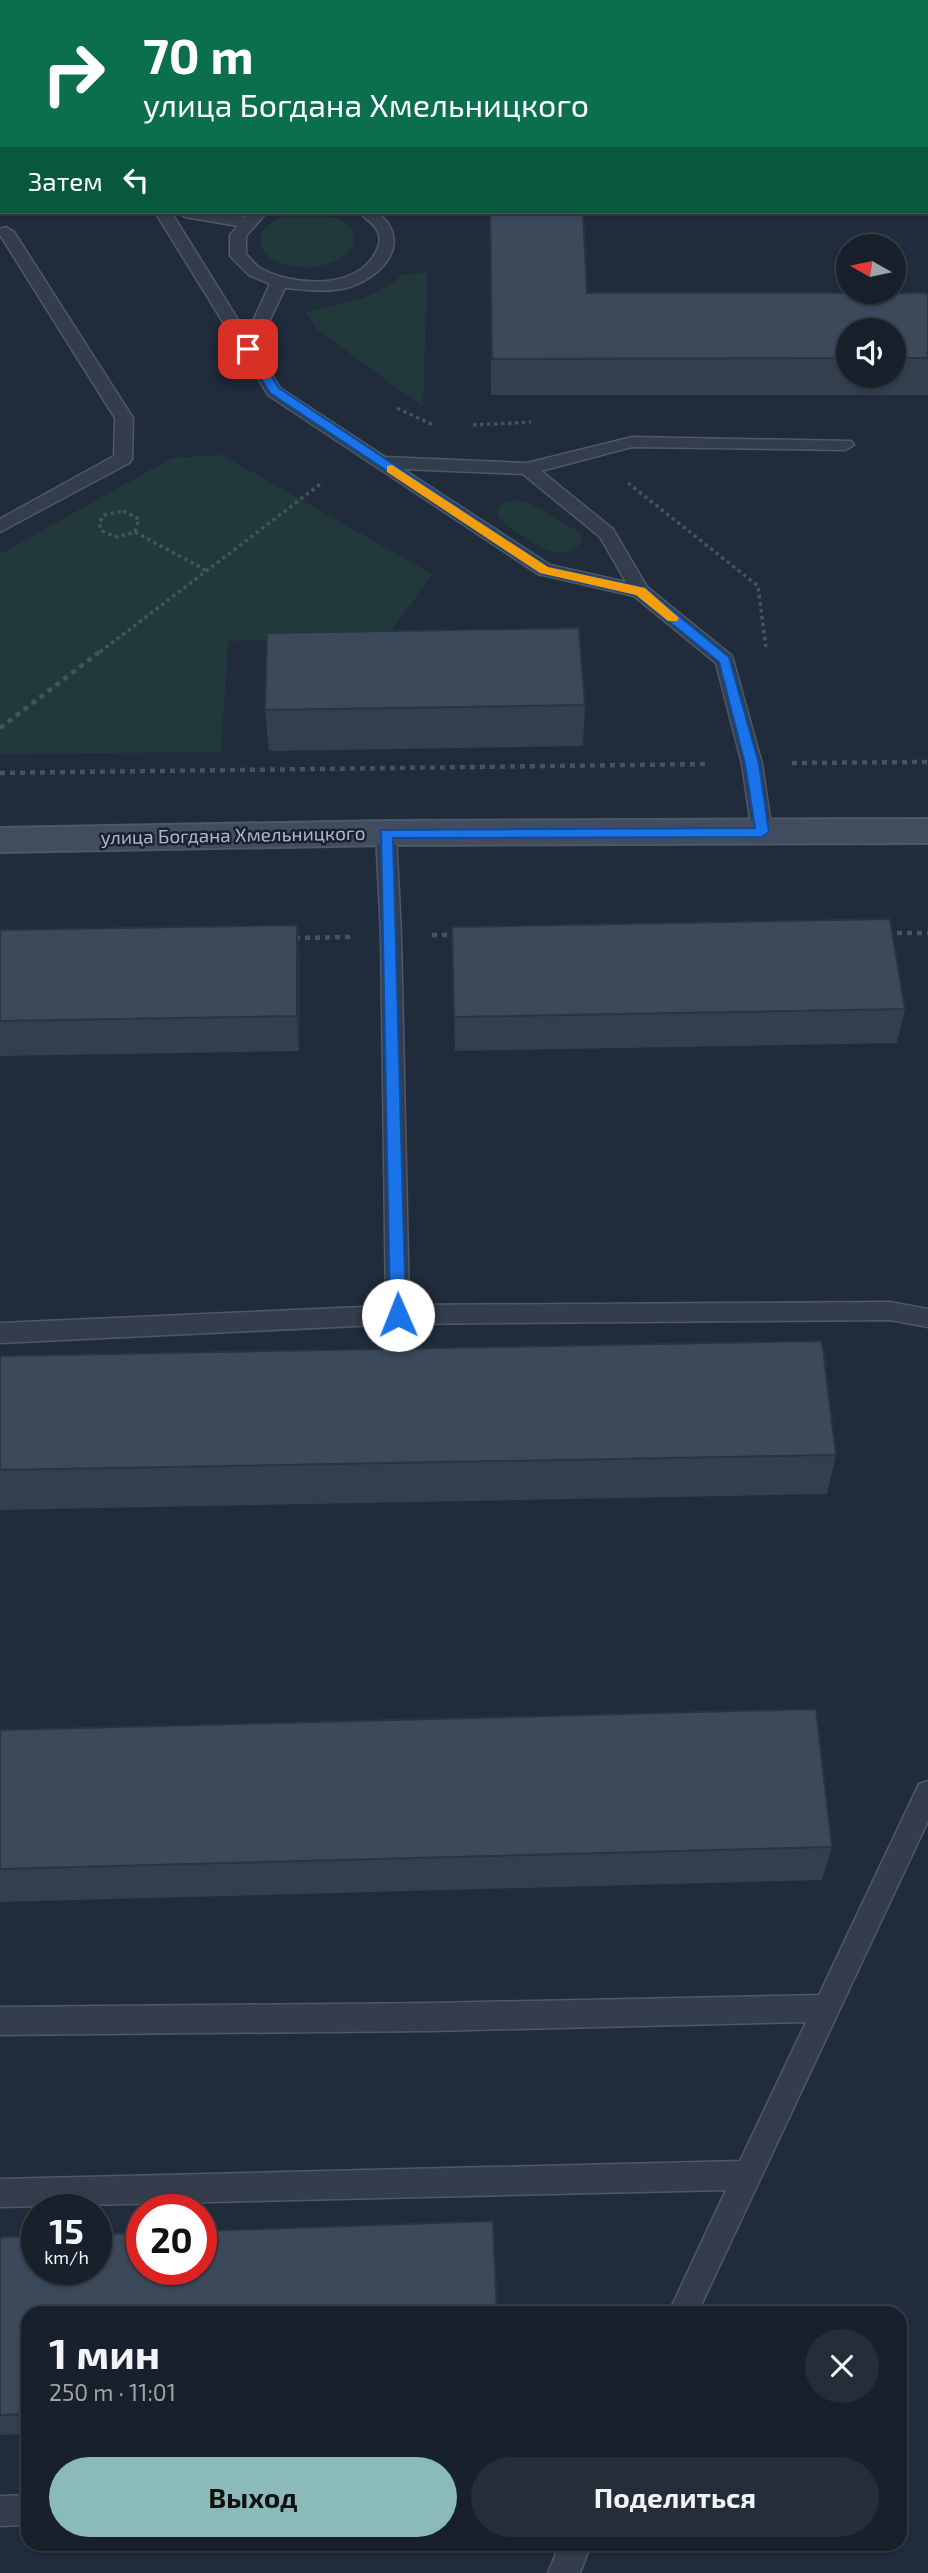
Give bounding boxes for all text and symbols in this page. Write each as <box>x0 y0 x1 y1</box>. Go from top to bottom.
text: 70 m <box>143 25 254 84</box>
icon: right <box>28 28 119 119</box>
text: улица Богдана Хмельницкого <box>143 85 589 123</box>
icon: left <box>117 161 155 199</box>
text: Затем <box>28 165 103 196</box>
north arrow <box>836 234 906 304</box>
map controls <box>836 234 906 388</box>
button: sound <box>836 318 906 388</box>
pin <box>218 319 278 379</box>
icon: arrive <box>229 330 267 368</box>
street label: улица Богдана Хмельницкого <box>100 821 366 849</box>
position arrow <box>361 1278 435 1352</box>
speed limit sign: 20 <box>126 2194 217 2285</box>
text: 15 <box>49 2209 84 2251</box>
text: km/h <box>44 2246 89 2268</box>
text: 1 мин <box>49 2327 160 2377</box>
button: close <box>805 2329 879 2403</box>
text: 250 m · 11:01 <box>49 2378 176 2406</box>
button: Выход <box>49 2457 457 2537</box>
button: Поделиться <box>471 2457 879 2537</box>

